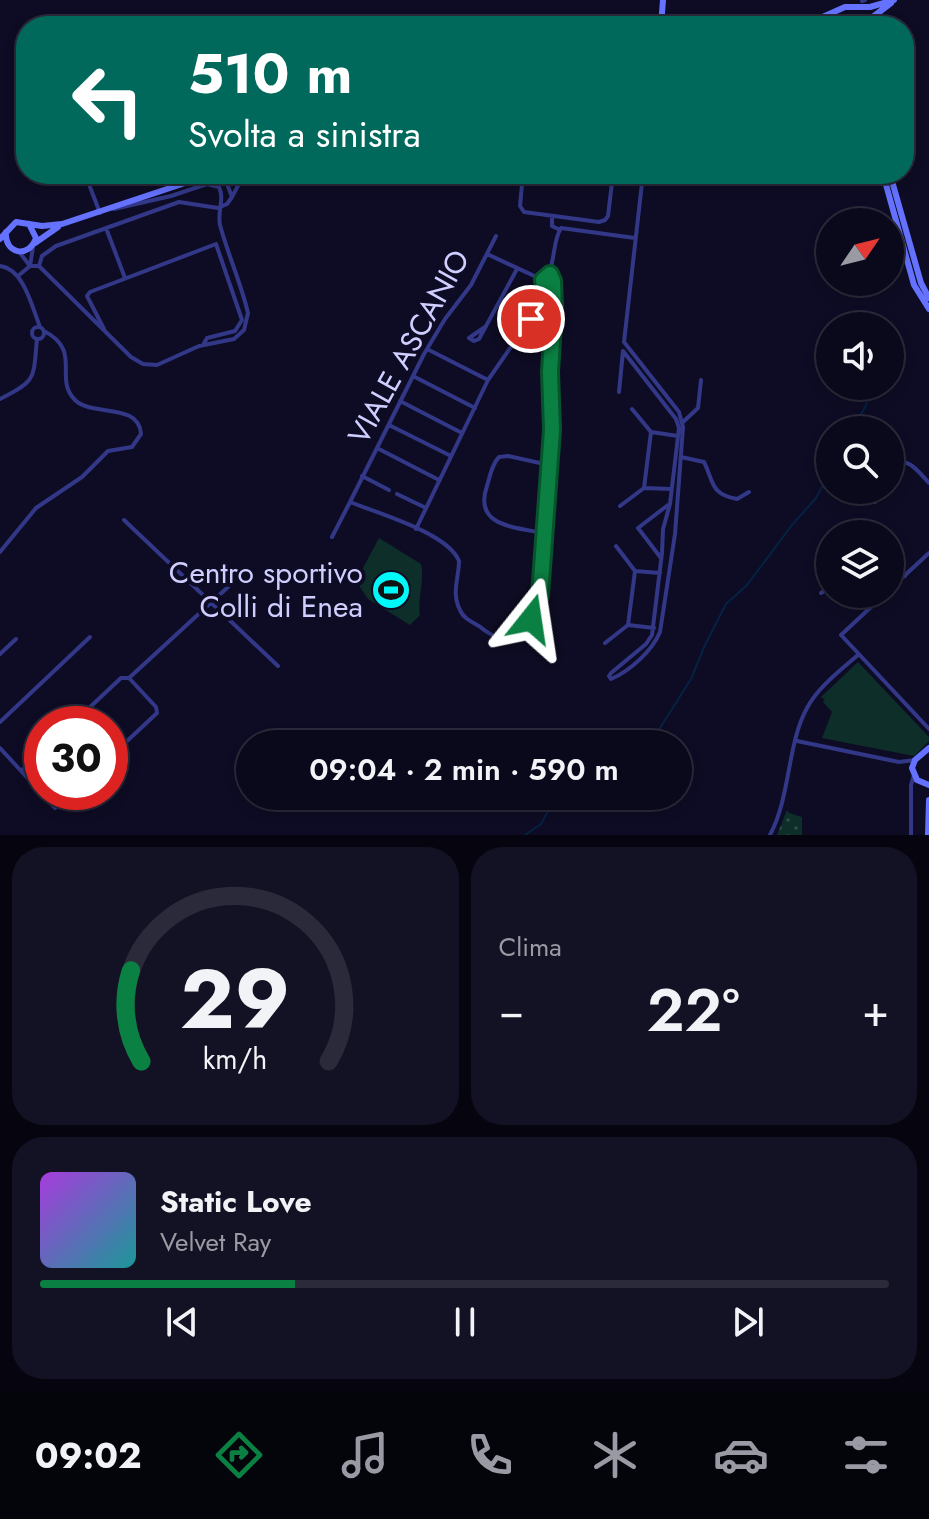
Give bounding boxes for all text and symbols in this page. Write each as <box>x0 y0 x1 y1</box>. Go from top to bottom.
text: 510 m <box>188 33 352 114</box>
icon: left <box>56 48 160 152</box>
text: Svolta a sinistra <box>188 108 421 160</box>
north arrow <box>816 208 904 296</box>
map controls <box>816 208 904 608</box>
street label: VIALE ASCANIO <box>337 242 480 452</box>
pin <box>497 285 565 353</box>
icon: arrive <box>509 297 553 341</box>
button: sound <box>816 312 904 400</box>
button: search <box>816 416 904 504</box>
button: layers <box>816 520 904 608</box>
place label: Centro sportivo Colli di Enea <box>169 551 363 628</box>
sports icon: Centro sportivo Colli di Enea <box>370 569 412 611</box>
position arrow <box>489 577 573 661</box>
speed limit sign: 30 <box>24 706 128 810</box>
text: 09:04 · 2 min · 590 m <box>309 748 619 791</box>
text: Clima <box>499 928 562 966</box>
text: 29 <box>180 939 290 1059</box>
text: 22° <box>647 967 740 1054</box>
text: − <box>499 979 524 1043</box>
text: + <box>862 979 889 1043</box>
text: km/h <box>203 1038 268 1080</box>
text: Static Love <box>160 1180 312 1223</box>
text: Velvet Ray <box>160 1223 271 1261</box>
icon: previous <box>160 1300 204 1344</box>
icon: pause <box>443 1300 487 1344</box>
icon: next <box>726 1300 770 1344</box>
icon: directions <box>211 1427 267 1483</box>
icon: music <box>337 1427 393 1483</box>
icon: phone <box>462 1427 518 1483</box>
icon: climate <box>587 1427 643 1483</box>
icon: car <box>713 1427 769 1483</box>
icon: filters <box>838 1427 894 1483</box>
text: 09:02 <box>35 1429 142 1481</box>

